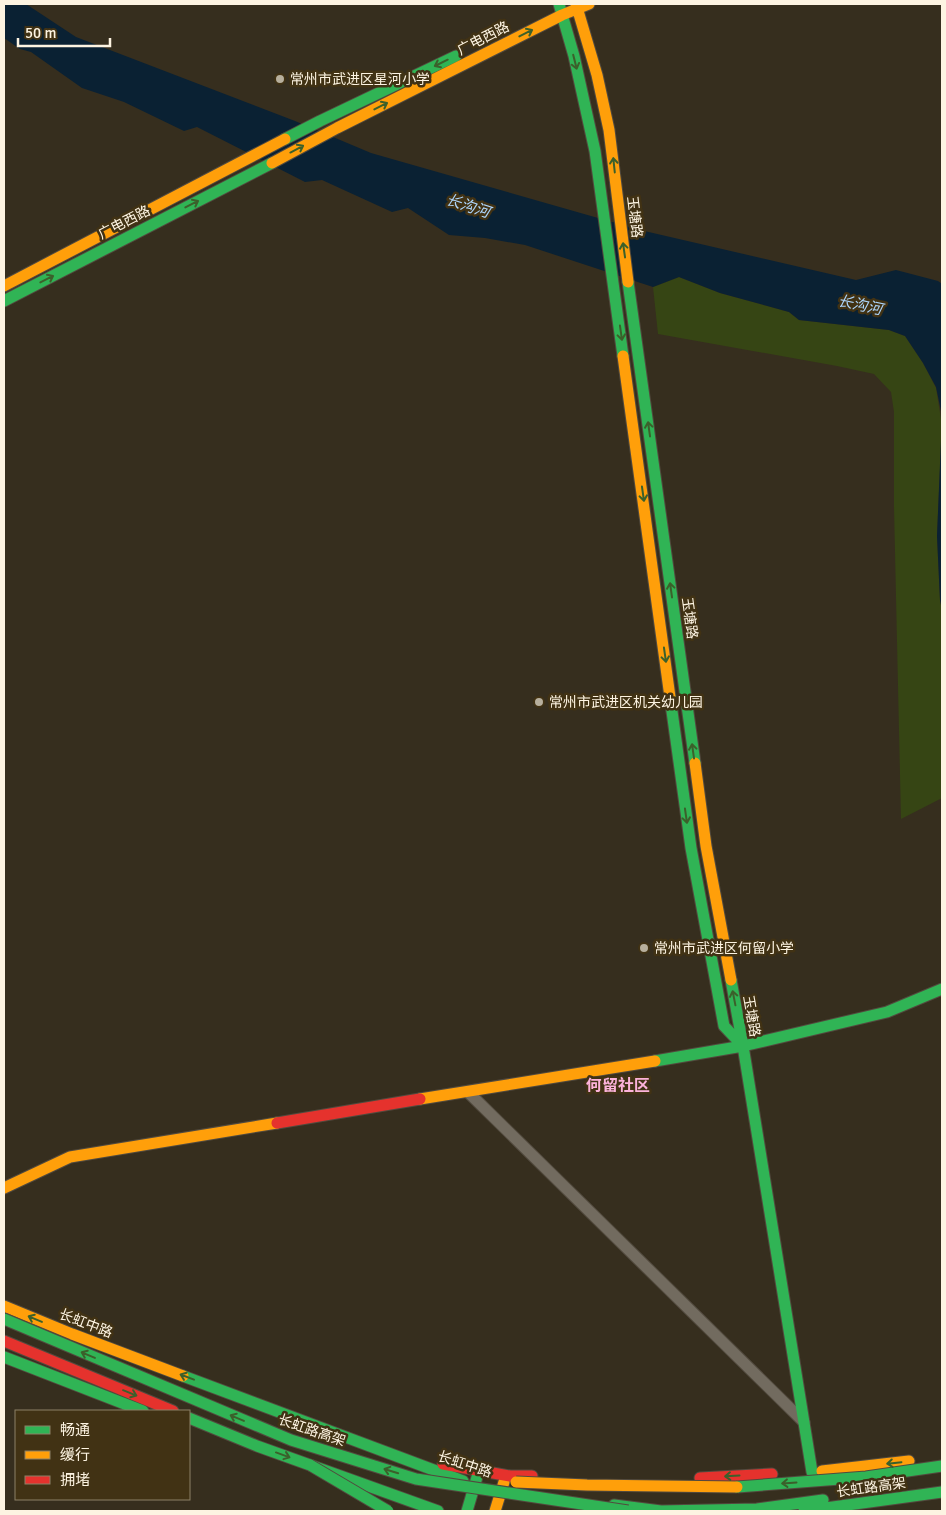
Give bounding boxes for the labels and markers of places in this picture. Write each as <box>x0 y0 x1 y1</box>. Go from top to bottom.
place label: 常州市武进区星河小学 <box>290 71 430 88</box>
marker: 常州市武进区星河小学 <box>274 73 286 85</box>
place label: 常州市武进区机关幼儿园 <box>549 694 703 711</box>
marker: 常州市武进区机关幼儿园 <box>533 696 545 708</box>
place label: 常州市武进区何留小学 <box>654 940 794 957</box>
marker: 常州市武进区何留小学 <box>638 942 650 954</box>

